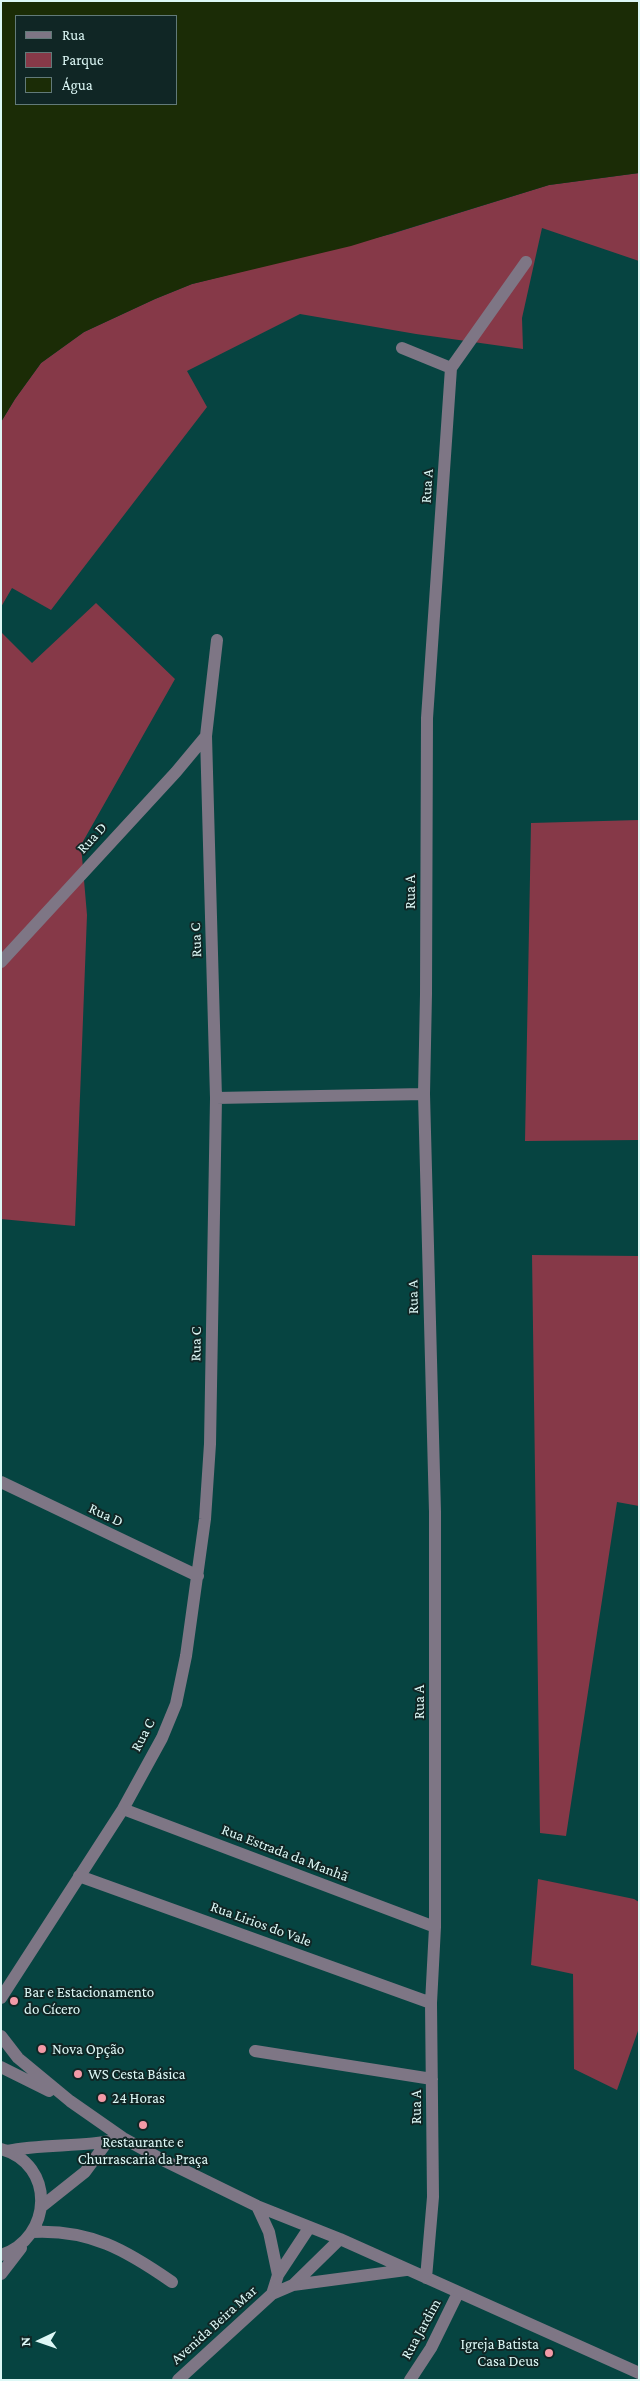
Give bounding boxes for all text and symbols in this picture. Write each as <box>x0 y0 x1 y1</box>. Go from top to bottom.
legend <box>15 15 178 105</box>
text: Rua <box>62 27 85 43</box>
text: Parque <box>62 52 103 68</box>
text: Água <box>62 77 93 93</box>
street label: Rua A <box>417 468 437 504</box>
street label: Rua D <box>73 819 111 857</box>
street label: Rua A <box>401 875 419 909</box>
street label: Rua C <box>186 922 206 958</box>
street label: Rua A <box>404 1280 422 1314</box>
street label: Rua C <box>187 1327 205 1361</box>
street label: Rua D <box>86 1499 126 1531</box>
street label: Rua A <box>410 1685 428 1719</box>
street label: Rua C <box>127 1715 159 1755</box>
street label: Rua Estrada da Manhã <box>219 1820 351 1886</box>
street label: Rua Lirios do Vale <box>208 1897 314 1951</box>
place label: Bar e Estacionamento do Cícero <box>24 1983 154 2018</box>
marker: Bar e Estacionamento do Cícero <box>8 1995 20 2007</box>
place label: Nova Opção <box>52 2040 124 2058</box>
marker: Nova Opção <box>36 2043 48 2055</box>
place label: WS Cesta Básica <box>88 2065 186 2083</box>
marker: WS Cesta Básica <box>72 2068 84 2080</box>
place label: 24 Horas <box>112 2089 165 2107</box>
street label: Rua A <box>407 2090 425 2124</box>
marker: 24 Horas <box>96 2092 108 2104</box>
marker: Restaurante e Churrascaria da Praça <box>137 2119 149 2131</box>
place label: Restaurante e Churrascaria da Praça <box>78 2133 208 2168</box>
street label: Avenida Beira Mar <box>167 2282 261 2368</box>
street label: Rua Jardim <box>397 2296 445 2362</box>
north arrow <box>15 2316 65 2366</box>
place label: Igreja Batista Casa Deus <box>460 2335 539 2370</box>
text: N <box>17 2337 33 2347</box>
marker: Igreja Batista Casa Deus <box>543 2347 555 2359</box>

